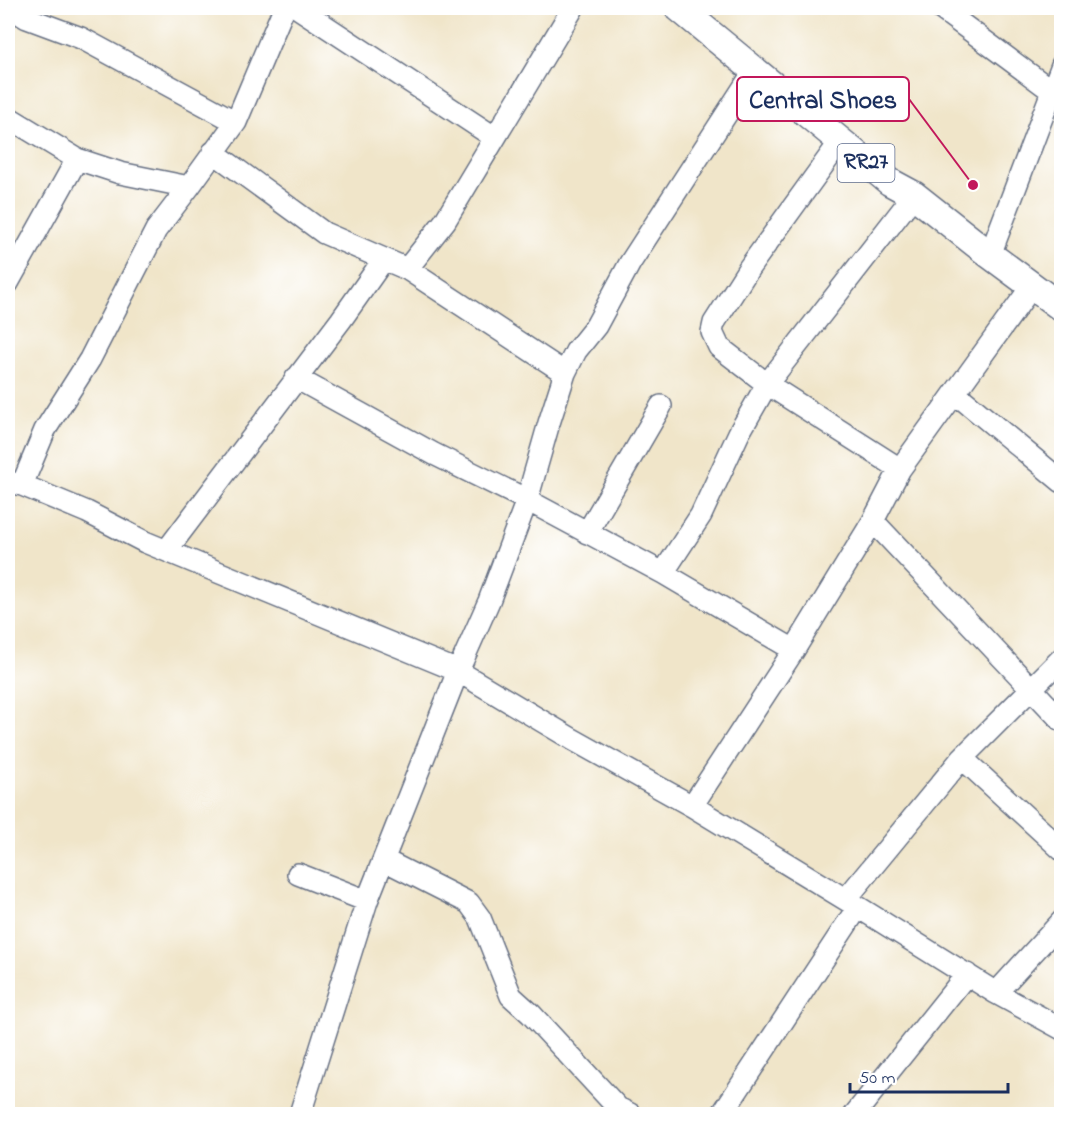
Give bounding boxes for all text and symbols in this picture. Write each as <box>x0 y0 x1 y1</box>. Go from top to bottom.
callout: Central Shoes <box>737 77 909 121</box>
text: Central Shoes <box>749 83 897 121</box>
road number: RR27 <box>838 144 894 182</box>
scale bar <box>850 1056 1008 1094</box>
text: 50 m <box>859 1066 896 1092</box>

